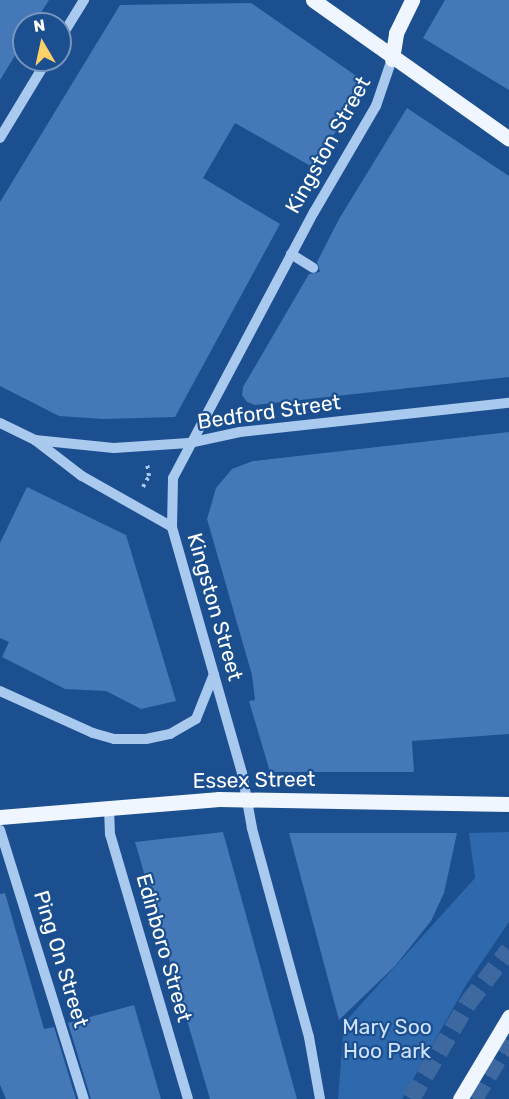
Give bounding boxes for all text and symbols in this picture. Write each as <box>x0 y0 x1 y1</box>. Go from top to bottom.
north arrow <box>12 12 72 72</box>
text: N <box>32 15 47 36</box>
street label: Kingston Street <box>280 72 376 218</box>
street label: Bedford Street <box>196 389 342 435</box>
street label: Kingston Street <box>182 530 248 684</box>
street label: Essex Street <box>192 766 316 794</box>
street label: Edinboro Street <box>131 871 197 1025</box>
street label: Ping On Street <box>28 888 94 1030</box>
park label: Mary Soo Hoo Park <box>342 1014 432 1064</box>

